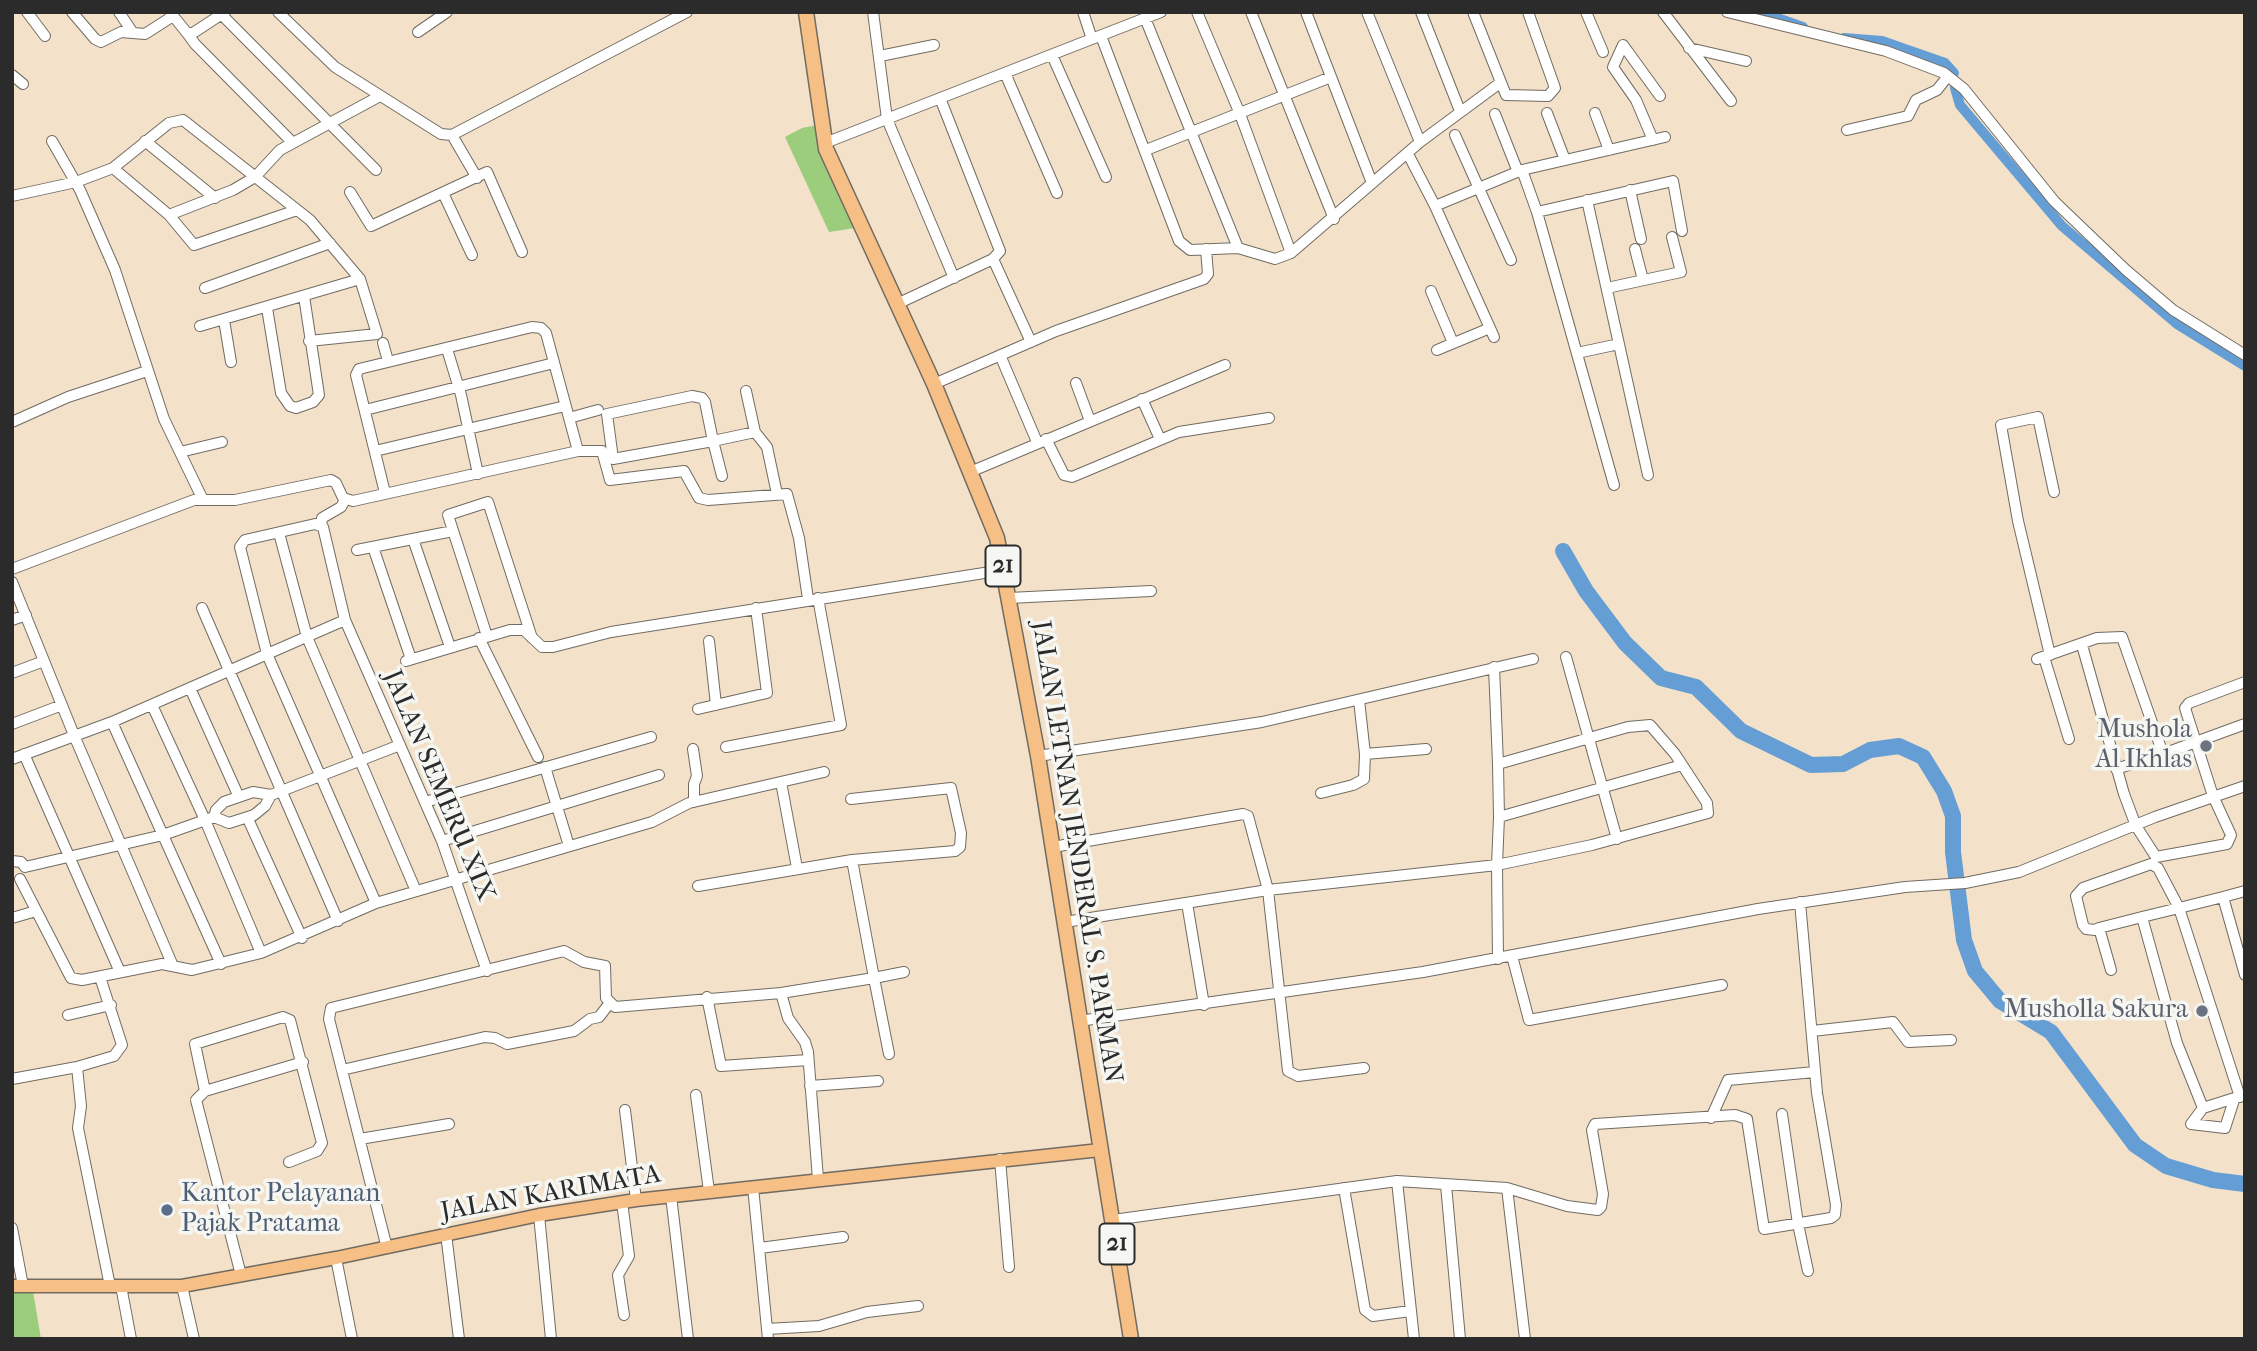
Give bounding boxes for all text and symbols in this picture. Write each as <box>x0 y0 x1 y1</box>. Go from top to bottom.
road number: 21 <box>986 546 1020 586</box>
street label: JALAN LETNAN JENDERAL S. PARMAN <box>1024 619 1128 1085</box>
street label: JALAN SEMERU XIX <box>375 666 501 906</box>
place label: Mushola Al Ikhlas <box>2095 715 2192 776</box>
marker: Mushola Al Ikhlas <box>2198 738 2214 754</box>
place label: Musholla Sakura <box>2004 995 2188 1027</box>
marker: Musholla Sakura <box>2194 1003 2210 1019</box>
street label: JALAN KARIMATA <box>438 1159 664 1229</box>
place label: Kantor Pelayanan Pajak Pratama <box>181 1179 380 1240</box>
marker: Kantor Pelayanan Pajak Pratama <box>159 1202 175 1218</box>
road number: 21 <box>1100 1224 1134 1264</box>

